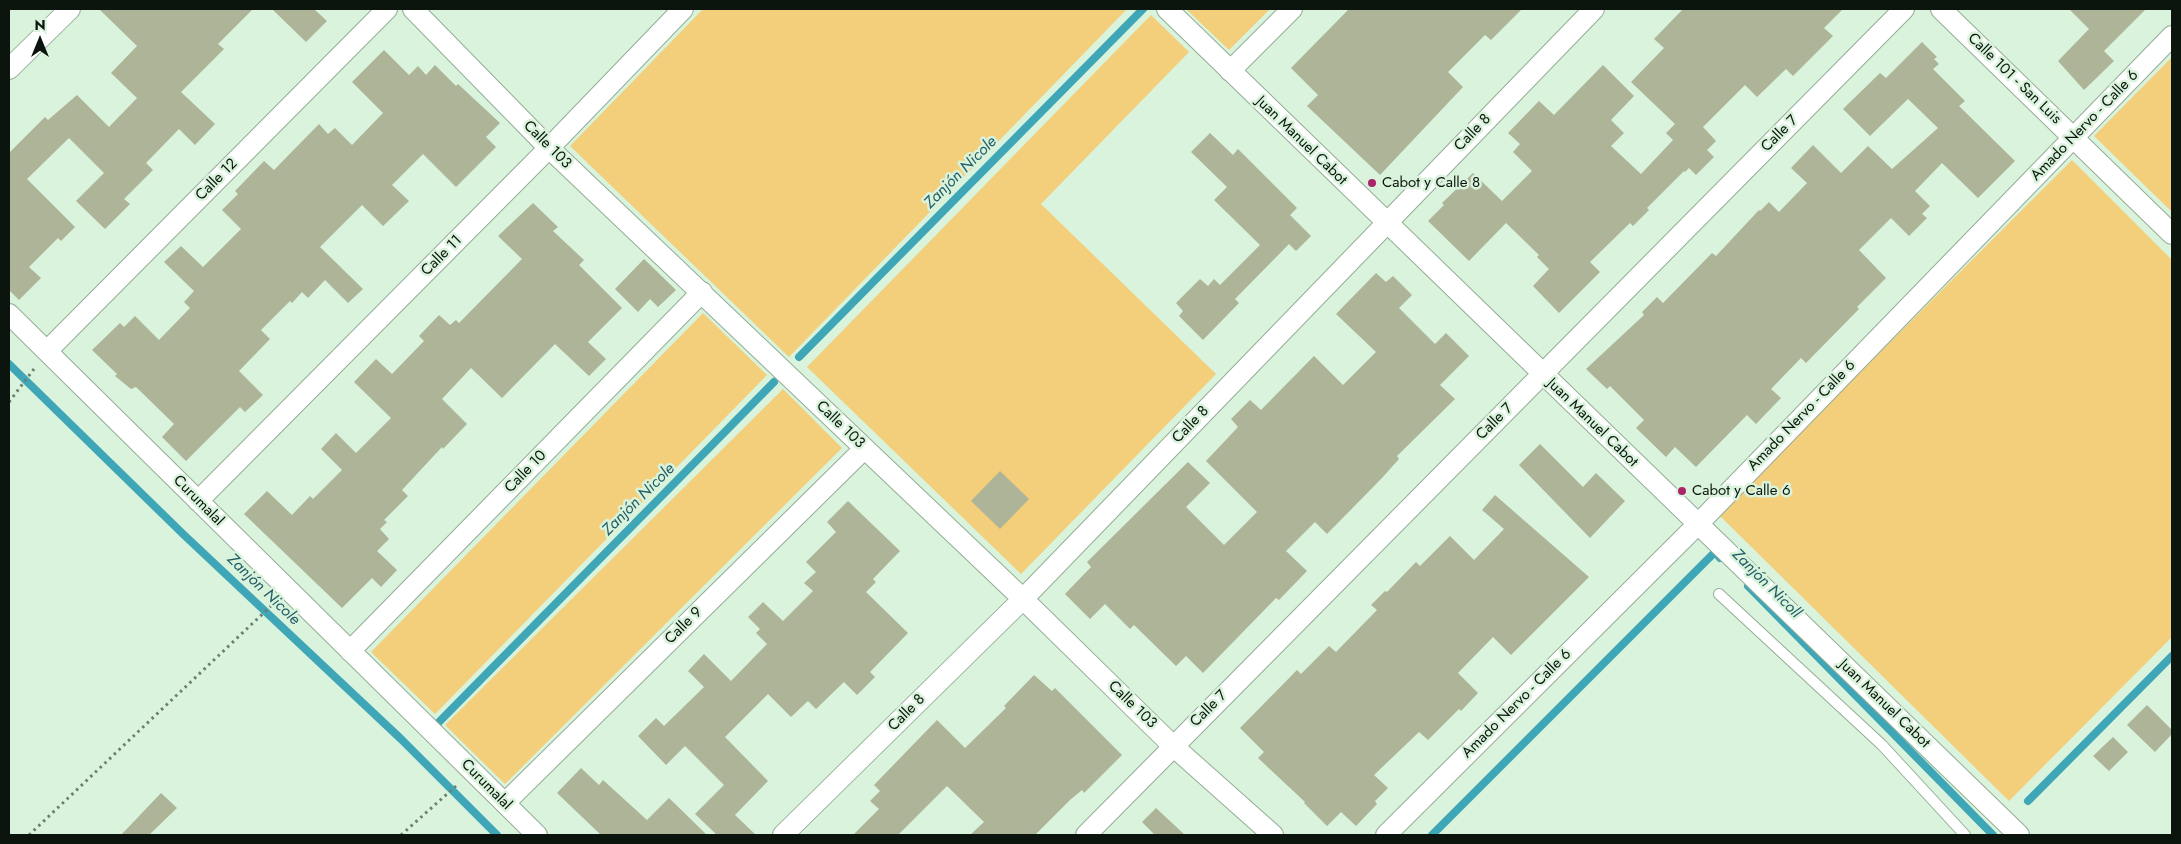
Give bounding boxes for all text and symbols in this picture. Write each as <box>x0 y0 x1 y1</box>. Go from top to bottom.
north arrow <box>15 15 65 65</box>
text: N <box>34 15 46 35</box>
street label: Calle 101 - San Luis <box>1963 30 2065 128</box>
street label: Amado Nervo - Calle 6 <box>2027 67 2143 185</box>
street label: Juan Manuel Cabot <box>1252 93 1350 189</box>
street label: Calle 8 <box>1451 111 1495 155</box>
street label: Calle 7 <box>1758 112 1802 156</box>
street label: Calle 103 <box>519 117 575 173</box>
water label: Zanjón Nicole <box>921 133 1001 213</box>
street label: Calle 12 <box>192 155 242 205</box>
place label: Cabot y Calle 8 <box>1382 174 1480 192</box>
marker: Cabot y Calle 8 <box>1366 177 1378 189</box>
street label: Calle 11 <box>418 232 466 280</box>
street label: Amado Nervo - Calle 6 <box>1744 357 1860 475</box>
street label: Juan Manuel Cabot <box>1543 375 1641 471</box>
street label: Calle 103 <box>812 397 868 453</box>
street label: Calle 7 <box>1473 400 1517 444</box>
street label: Calle 8 <box>1169 403 1213 447</box>
street label: Calle 10 <box>501 447 551 497</box>
water label: Zanjón Nicole <box>599 460 679 540</box>
street label: Curumalal <box>169 472 227 530</box>
place label: Cabot y Calle 6 <box>1692 482 1791 500</box>
marker: Cabot y Calle 6 <box>1676 485 1688 497</box>
water label: Zanjón Nicoll <box>1727 545 1805 623</box>
water label: Zanjón Nicole <box>222 550 304 630</box>
street label: Calle 9 <box>662 604 706 648</box>
street label: Amado Nervo - Calle 6 <box>1459 646 1575 762</box>
street label: Juan Manuel Cabot <box>1835 656 1933 752</box>
street label: Calle 103 <box>1104 677 1160 733</box>
street label: Calle 7 <box>1187 687 1231 731</box>
street label: Calle 8 <box>885 691 929 735</box>
street label: Curumalal <box>457 756 515 814</box>

